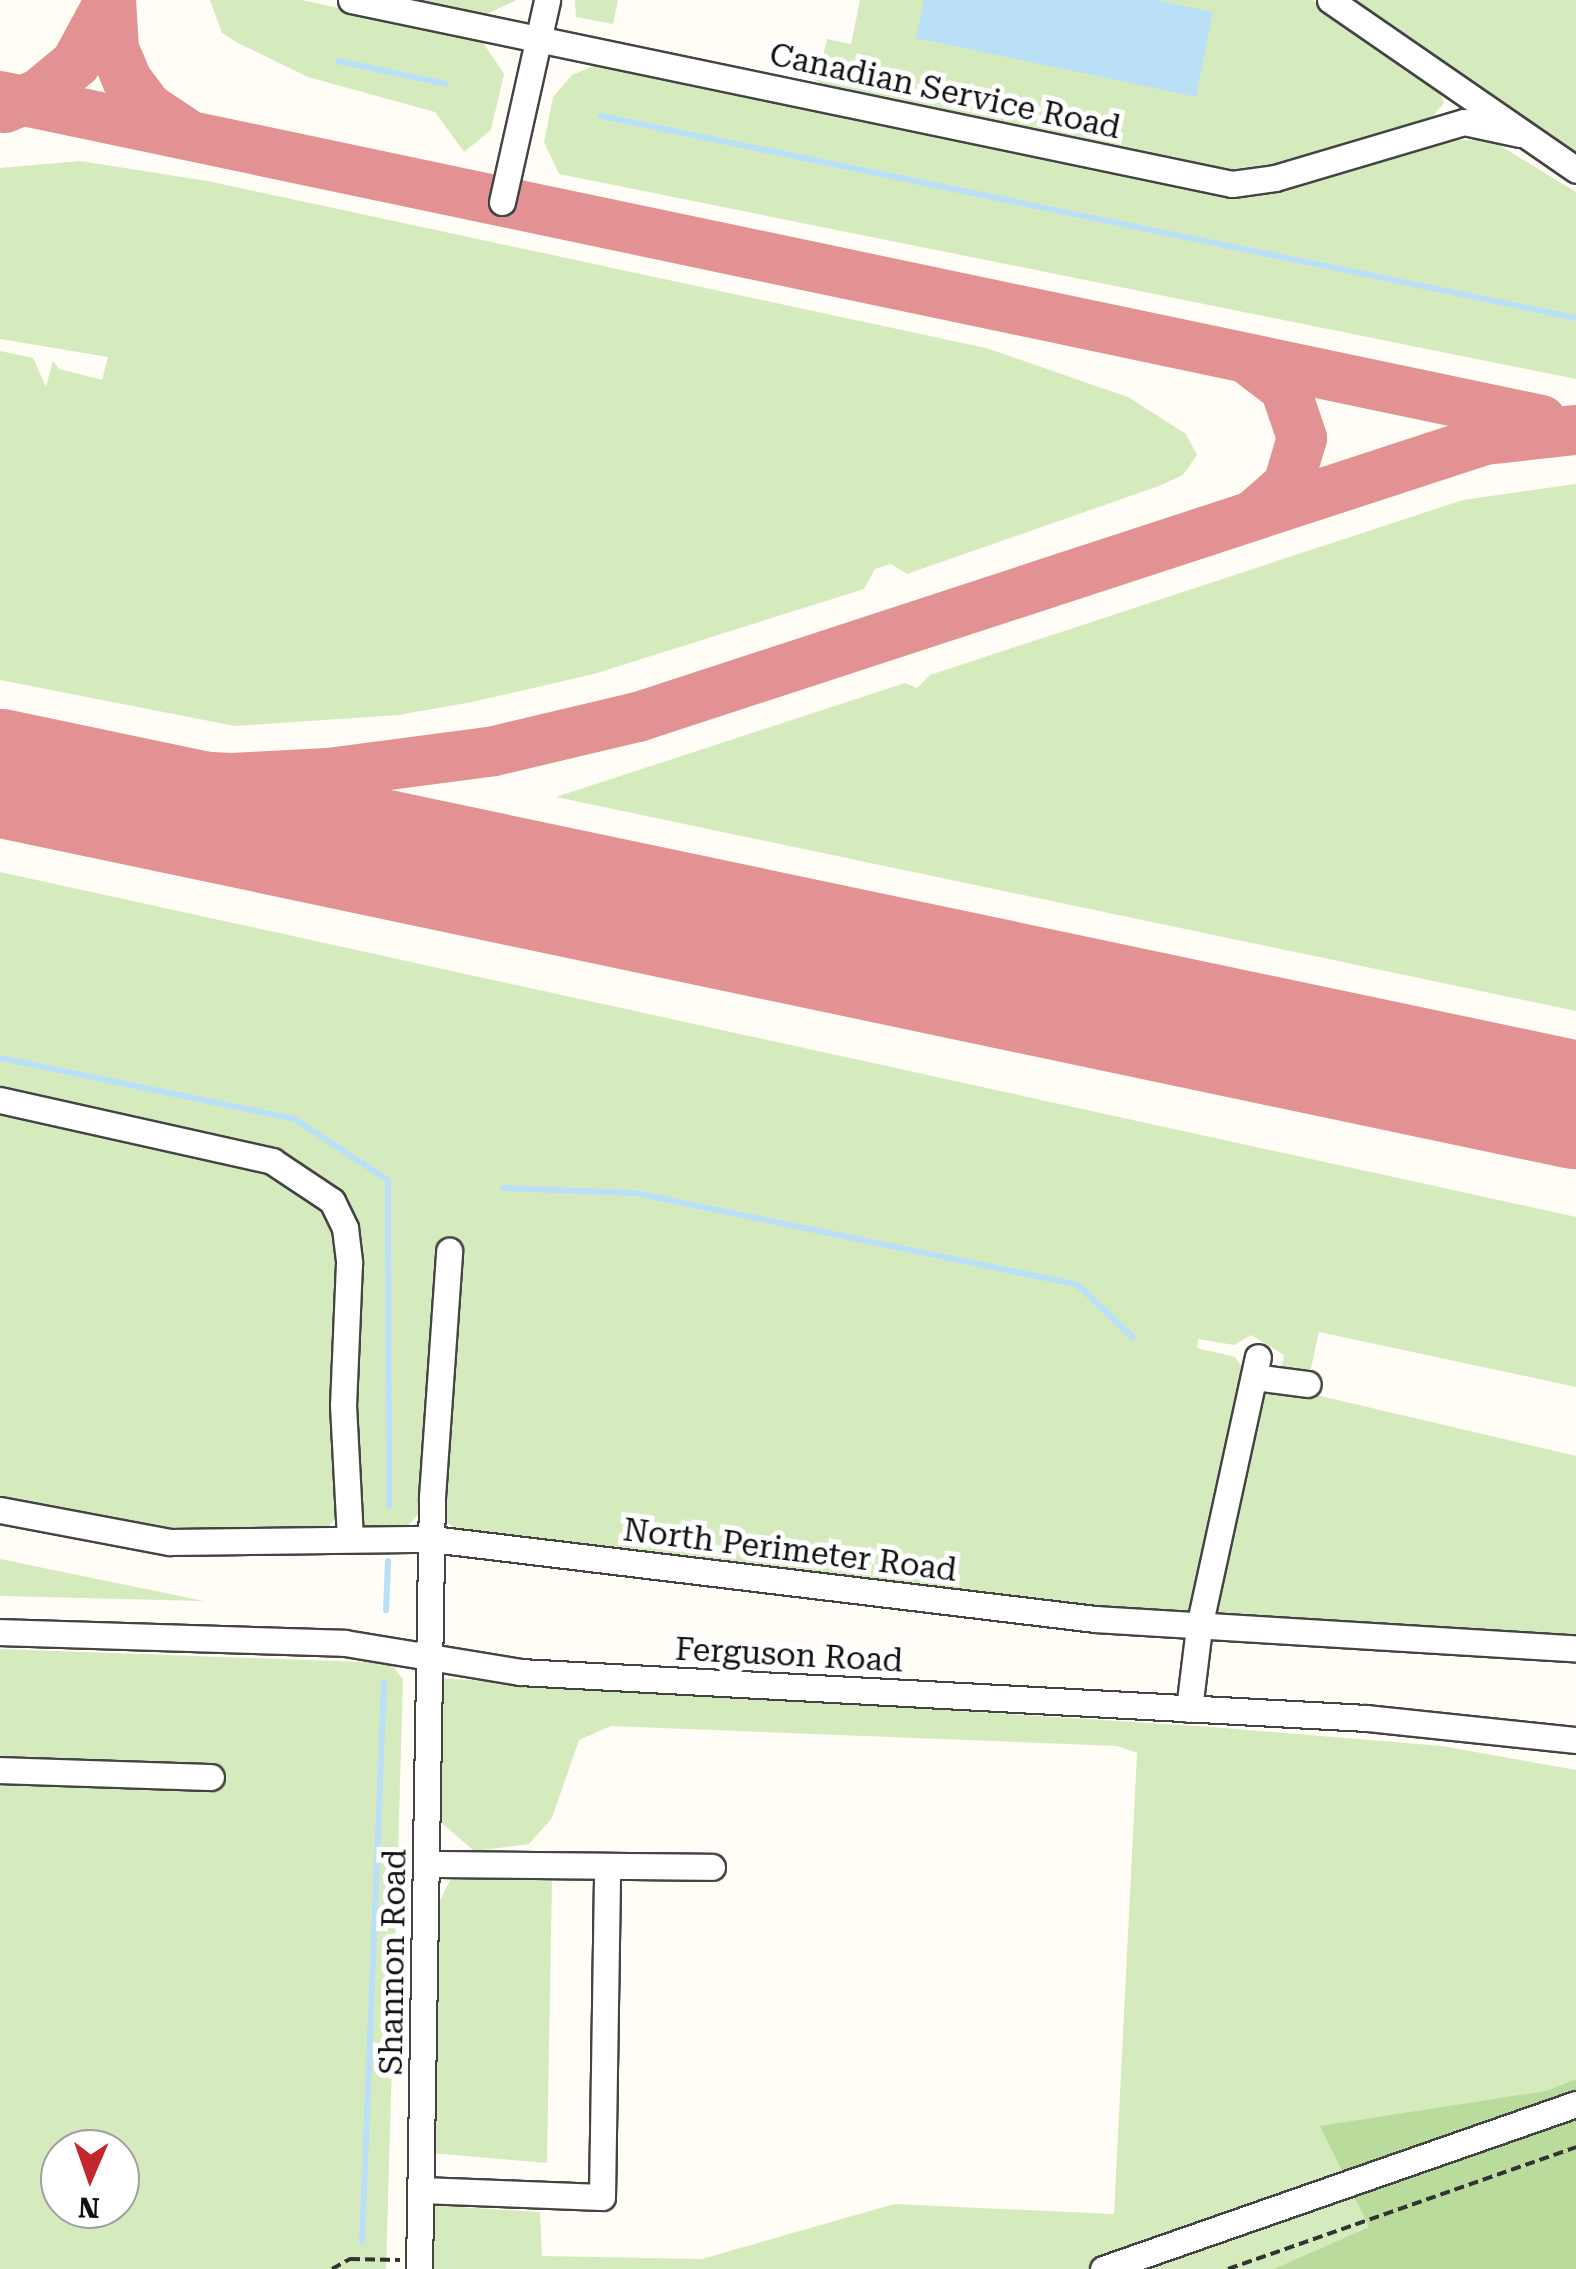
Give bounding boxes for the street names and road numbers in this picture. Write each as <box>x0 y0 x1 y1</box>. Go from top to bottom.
street label: Canadian Service Road <box>766 35 1124 147</box>
street label: North Perimeter Road <box>621 1510 959 1590</box>
street label: Ferguson Road <box>674 1630 904 1680</box>
street label: Shannon Road <box>372 1849 414 2075</box>

